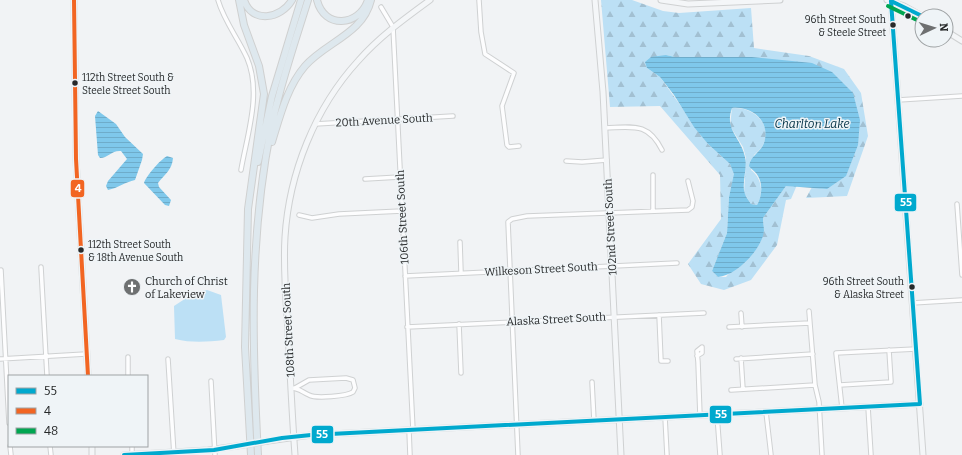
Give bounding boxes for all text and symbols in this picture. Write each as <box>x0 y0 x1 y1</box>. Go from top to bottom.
north arrow <box>914 8 954 48</box>
unlabelled marker <box>903 11 913 21</box>
place label: 96th Street South & Steele Street <box>805 14 887 39</box>
marker: 96th Street South & Steele Street <box>888 20 898 30</box>
text: N <box>937 23 950 33</box>
place label: 112th Street South & Steele Street South <box>82 72 174 97</box>
marker: 112th Street South & Steele Street South <box>70 78 80 88</box>
street label: 20th Avenue South <box>335 111 433 130</box>
water label: Charlton Lake <box>775 117 849 131</box>
street label: 106th Street South <box>394 169 411 264</box>
street label: 102nd Street South <box>601 178 620 276</box>
line badge: 4 <box>70 179 85 198</box>
text: 4 <box>75 182 82 195</box>
line badge: 55 <box>894 193 917 212</box>
text: 55 <box>900 196 912 209</box>
place label: 112th Street South & 18th Avenue South <box>88 239 184 264</box>
marker: 112th Street South & 18th Avenue South <box>76 245 86 255</box>
street label: Wilkeson Street South <box>484 260 598 279</box>
place label: Church of Christ of Lakeview <box>145 275 228 301</box>
place label: 96th Street South & Alaska Street <box>823 276 905 301</box>
church icon: Church of Christ of Lakeview <box>122 277 142 297</box>
street label: 108th Street South <box>280 282 297 378</box>
marker: 96th Street South & Alaska Street <box>907 282 917 292</box>
street label: Alaska Street South <box>506 310 606 329</box>
legend <box>8 375 148 447</box>
text: 55 <box>44 384 57 398</box>
text: 4 <box>44 404 51 418</box>
line badge: 55 <box>709 405 732 424</box>
text: 55 <box>715 408 727 421</box>
text: 48 <box>44 424 58 438</box>
line badge: 55 <box>311 425 334 444</box>
text: 55 <box>316 428 328 441</box>

